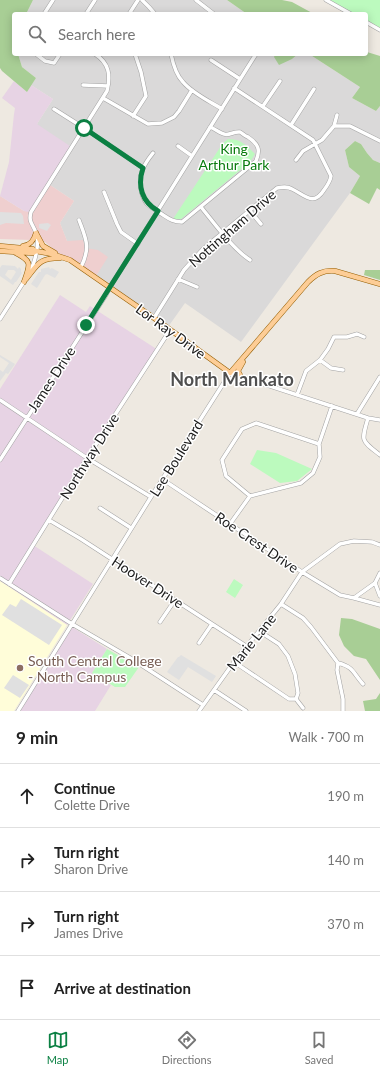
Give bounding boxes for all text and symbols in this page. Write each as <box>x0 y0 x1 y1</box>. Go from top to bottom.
search box <box>12 12 368 56</box>
icon: search <box>26 23 48 45</box>
text: Search here <box>58 25 135 43</box>
route start <box>75 119 93 137</box>
park label: King Arthur Park <box>199 140 270 173</box>
street label: Nottingham Drive <box>185 186 279 270</box>
street label: Lor Ray Drive <box>133 300 209 362</box>
route end <box>77 316 95 334</box>
street label: James Drive <box>24 343 78 415</box>
district label: North Mankato <box>170 368 294 390</box>
street label: Northway Drive <box>56 410 122 502</box>
street label: Lee Boulevard <box>146 417 206 499</box>
street label: Roe Crest Drive <box>212 508 302 576</box>
street label: Hoover Drive <box>109 552 187 612</box>
street label: Marie Lane <box>223 610 279 674</box>
place label: South Central College - North Campus <box>28 652 162 685</box>
marker: South Central College - North Campus <box>15 663 25 673</box>
text: 9 min <box>16 727 58 748</box>
text: Walk · 700 m <box>288 729 364 745</box>
text: Continue <box>54 779 115 797</box>
icon: ahead <box>16 785 38 807</box>
text: 190 m <box>327 788 364 804</box>
text: Colette Drive <box>54 797 130 813</box>
text: Turn right <box>54 843 119 861</box>
icon: right <box>16 849 38 871</box>
text: 140 m <box>327 852 364 868</box>
text: Sharon Drive <box>54 861 128 877</box>
text: Turn right <box>54 907 119 925</box>
icon: right <box>16 913 38 935</box>
text: 370 m <box>327 916 364 932</box>
text: James Drive <box>54 925 123 941</box>
icon: arrive <box>16 977 38 999</box>
text: Arrive at destination <box>54 979 191 997</box>
tab: Map <box>47 1029 69 1066</box>
tab: Directions <box>162 1029 211 1066</box>
tab: Saved <box>305 1029 333 1066</box>

